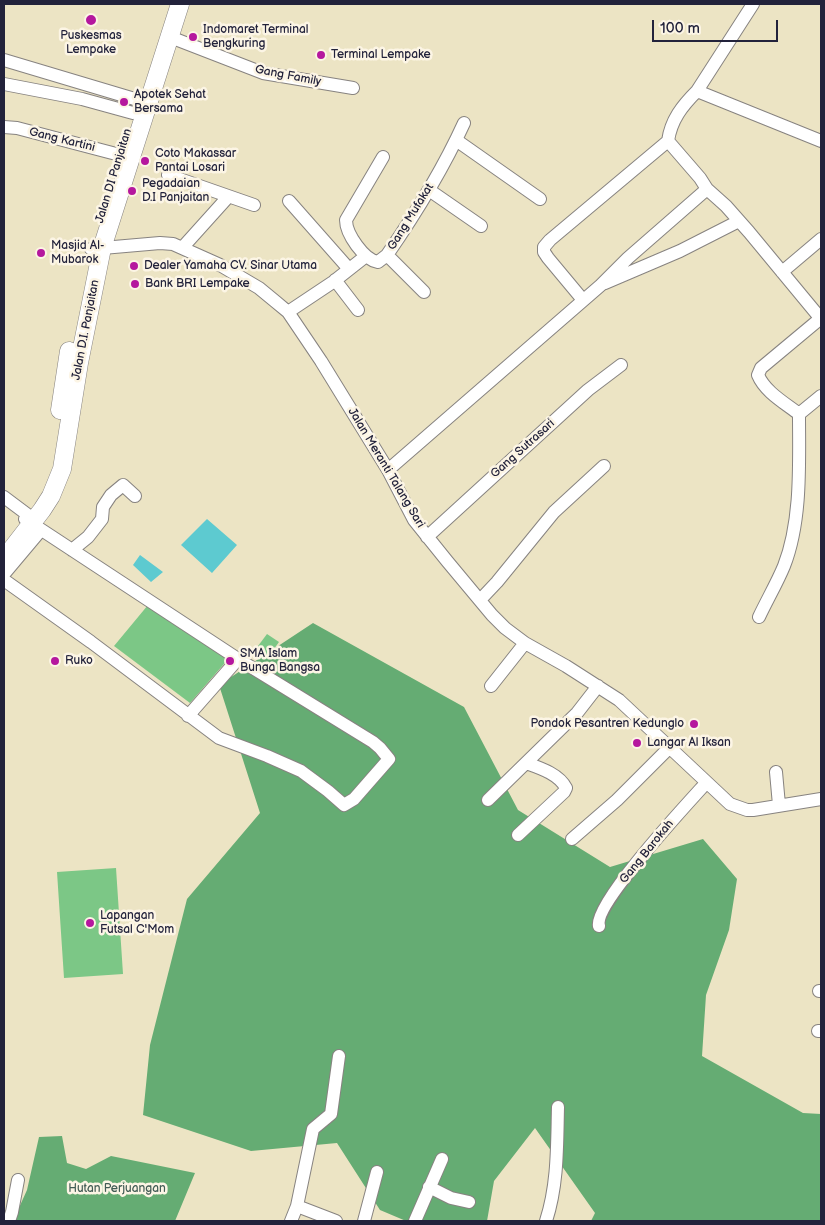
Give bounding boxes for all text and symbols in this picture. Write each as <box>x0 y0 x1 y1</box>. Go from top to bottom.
scale bar <box>655 10 781 42</box>
marker: Puskesmas Lempake <box>84 13 98 27</box>
text: 100 m <box>660 19 700 38</box>
place label: Indomaret Terminal Bengkuring <box>203 23 308 51</box>
place label: Puskesmas Lempake <box>60 29 122 57</box>
marker: Indomaret Terminal Bengkuring <box>187 31 199 43</box>
place label: Terminal Lempake <box>331 48 431 62</box>
marker: Terminal Lempake <box>315 49 327 61</box>
street label: Gang Family <box>254 63 322 89</box>
place label: Apotek Sehat Bersama <box>134 88 206 116</box>
marker: Apotek Sehat Bersama <box>118 96 130 108</box>
street label: Gang Kartini <box>27 125 97 155</box>
street label: Jalan DI Panjaitan <box>93 127 135 225</box>
place label: Coto Makassar Pantai Losari <box>155 147 236 175</box>
marker: Coto Makassar Pantai Losari <box>139 155 151 167</box>
place label: Pegadaian D.I Panjaitan <box>142 177 209 205</box>
street label: Gang Mufakat <box>385 181 437 253</box>
marker: Pegadaian D.I Panjaitan <box>126 185 138 197</box>
place label: Masjid Al- Mubarok <box>51 239 104 267</box>
marker: Masjid Al- Mubarok <box>35 247 47 259</box>
place label: Dealer Yamaha CV. Sinar Utama <box>144 259 317 273</box>
marker: Dealer Yamaha CV. Sinar Utama <box>128 260 140 272</box>
place label: Bank BRI Lempake <box>145 277 250 291</box>
marker: Bank BRI Lempake <box>129 278 141 290</box>
street label: Jalan D.I. Panjaitan <box>69 279 103 381</box>
street label: Jalan Meranti Talang Sari <box>344 405 428 531</box>
street label: Gang Sutrasari <box>488 417 558 481</box>
place label: SMA Islam Bunga Bangsa <box>240 647 320 675</box>
place label: Ruko <box>65 654 93 668</box>
marker: Ruko <box>49 655 61 667</box>
marker: SMA Islam Bunga Bangsa <box>224 655 236 667</box>
place label: Pondok Pesantren Kedunglo <box>531 717 684 731</box>
marker: Pondok Pesantren Kedunglo <box>688 718 700 730</box>
place label: Langar Al Iksan <box>647 736 731 750</box>
marker: Langar Al Iksan <box>631 737 643 749</box>
street label: Gang Barokah <box>617 817 677 887</box>
place label: Lapangan Futsal C'Mom <box>100 909 174 937</box>
marker: Lapangan Futsal C'Mom <box>84 917 96 929</box>
park label: Hutan Perjuangan <box>68 1182 166 1196</box>

